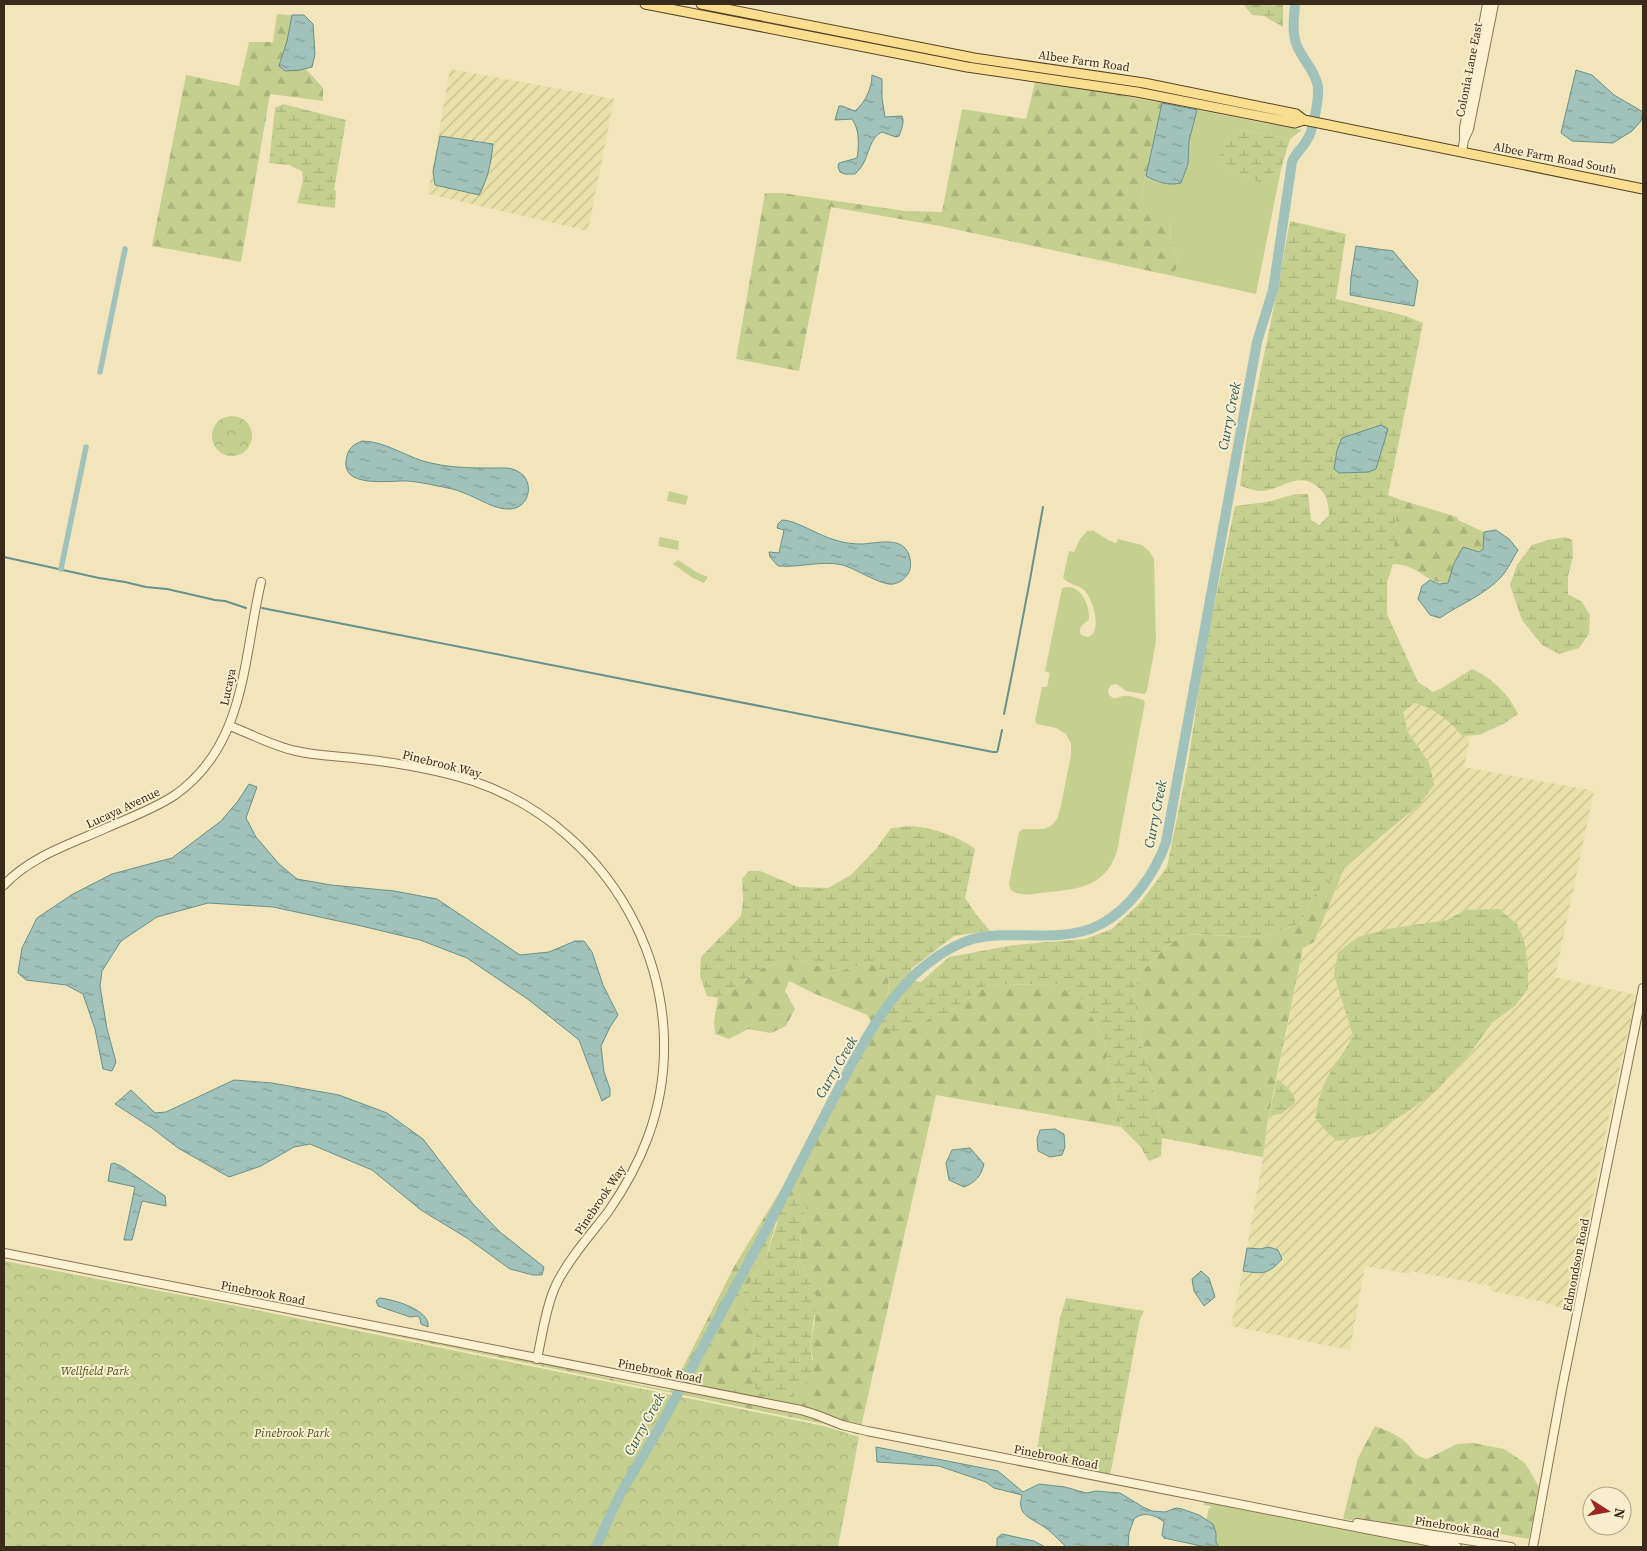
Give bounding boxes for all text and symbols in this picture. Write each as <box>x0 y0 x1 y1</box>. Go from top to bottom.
street label: Colonia Lane East <box>1452 21 1486 119</box>
street label: Albee Farm Road <box>1037 47 1131 75</box>
street label: Albee Farm Road South <box>1492 138 1618 178</box>
water label: Curry Creek <box>1213 380 1245 452</box>
street label: Lucaya <box>216 666 240 707</box>
street label: Pinebrook Way <box>401 746 484 782</box>
water label: Curry Creek <box>1139 778 1171 850</box>
street label: Lucaya Avenue <box>83 784 163 832</box>
water label: Curry Creek <box>810 1032 862 1102</box>
street label: Pinebrook Way <box>571 1161 630 1238</box>
street label: Edmondson Road <box>1559 1217 1593 1313</box>
street label: Pinebrook Road <box>219 1277 307 1309</box>
street label: Pinebrook Road <box>616 1355 704 1387</box>
park label: Wellfield Park <box>61 1363 130 1379</box>
water label: Curry Creek <box>619 1389 670 1459</box>
park label: Pinebrook Park <box>253 1425 330 1441</box>
street label: Pinebrook Road <box>1012 1441 1100 1473</box>
north arrow <box>1582 1486 1632 1536</box>
text: N <box>1609 1507 1631 1520</box>
street label: Pinebrook Road <box>1414 1512 1501 1542</box>

